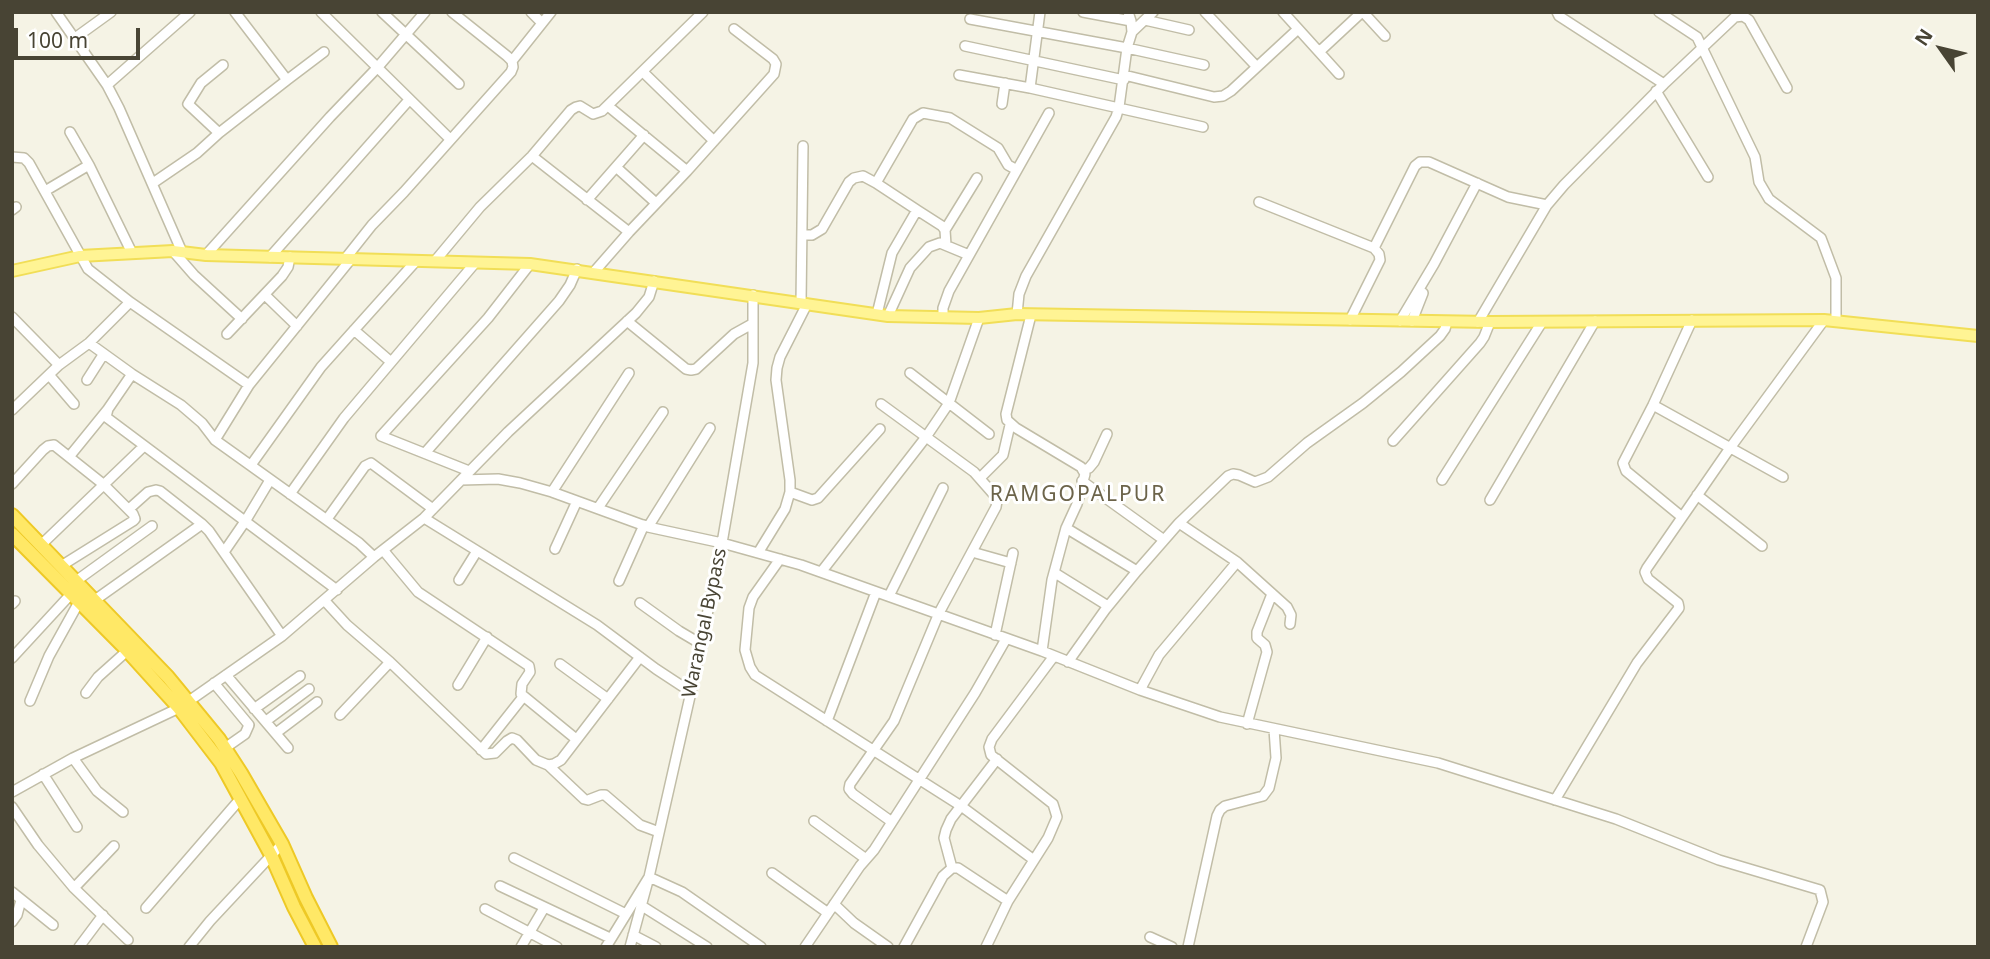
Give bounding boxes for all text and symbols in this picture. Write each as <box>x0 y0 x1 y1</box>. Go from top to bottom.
scale bar <box>18 14 144 58</box>
north arrow <box>1906 14 1976 84</box>
text: N <box>1908 24 1939 51</box>
text: 100 m <box>27 26 88 54</box>
district label: RAMGOPALPUR <box>991 482 1165 508</box>
street label: Warangal Bypass <box>678 546 732 700</box>

